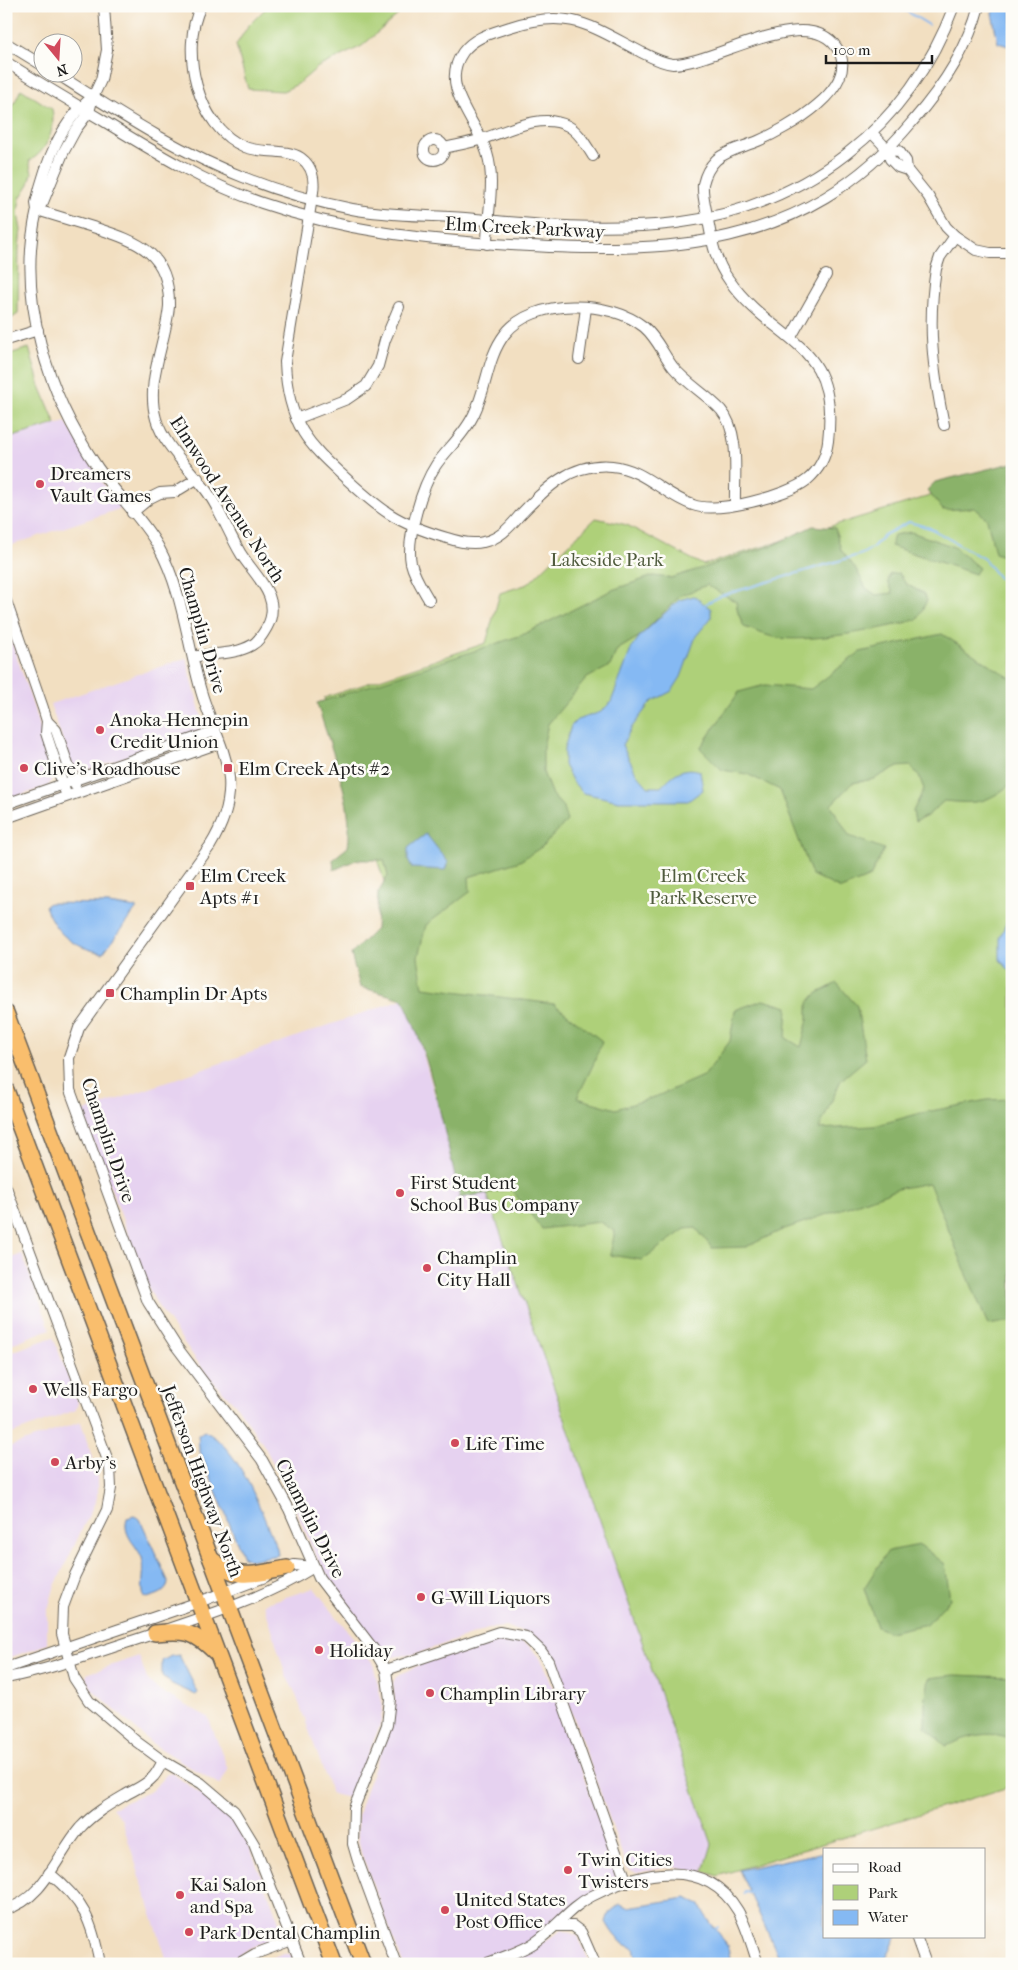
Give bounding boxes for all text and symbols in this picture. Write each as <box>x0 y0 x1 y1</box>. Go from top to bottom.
north arrow <box>32 32 82 82</box>
scale bar <box>826 32 932 64</box>
text: 100 m <box>833 41 871 59</box>
text: N <box>54 60 70 80</box>
street label: Elm Creek Parkway <box>444 213 606 243</box>
street label: Elmwood Avenue North <box>165 412 289 587</box>
place label: Dreamers Vault Games <box>49 463 151 507</box>
marker: Dreamers Vault Games <box>34 478 46 490</box>
park label: Lakeside Park <box>550 549 664 571</box>
street label: Champlin Drive <box>173 564 231 696</box>
place label: Anoka-Hennepin Credit Union <box>109 709 249 753</box>
marker: Anoka-Hennepin Credit Union <box>94 724 106 736</box>
place label: Clive's Roadhouse <box>34 758 180 780</box>
place label: Elm Creek Apts #2 <box>238 758 390 780</box>
marker: Clive's Roadhouse <box>18 762 30 774</box>
marker: Elm Creek Apts #2 <box>222 762 234 774</box>
place label: Elm Creek Apts #1 <box>199 865 286 909</box>
park label: Elm Creek Park Reserve <box>649 865 757 909</box>
marker: Elm Creek Apts #1 <box>184 880 196 892</box>
place label: Champlin Dr Apts <box>120 983 267 1005</box>
marker: Champlin Dr Apts <box>104 987 116 999</box>
street label: Champlin Drive <box>76 1075 140 1206</box>
place label: First Student School Bus Company <box>410 1172 580 1216</box>
marker: First Student School Bus Company <box>394 1187 406 1199</box>
place label: Champlin City Hall <box>437 1247 517 1291</box>
marker: Champlin City Hall <box>421 1262 433 1274</box>
place label: Wells Fargo <box>42 1379 138 1401</box>
street label: Jefferson Highway North <box>156 1380 247 1581</box>
marker: Wells Fargo <box>27 1383 39 1395</box>
place label: Life Time <box>465 1433 545 1455</box>
marker: Life Time <box>449 1437 461 1449</box>
place label: Arby's <box>64 1452 116 1474</box>
street label: Champlin Drive <box>271 1455 350 1582</box>
marker: Arby's <box>49 1456 61 1468</box>
place label: G-Will Liquors <box>431 1587 550 1609</box>
marker: G-Will Liquors <box>415 1591 427 1603</box>
place label: Holiday <box>329 1640 394 1662</box>
marker: Holiday <box>313 1644 325 1656</box>
place label: Champlin Library <box>440 1683 587 1705</box>
marker: Champlin Library <box>424 1687 436 1699</box>
legend <box>823 1848 986 1938</box>
place label: Twin Cities Twisters <box>578 1849 672 1893</box>
text: Road <box>868 1858 902 1876</box>
marker: Twin Cities Twisters <box>562 1864 574 1876</box>
place label: Kai Salon and Spa <box>190 1874 267 1918</box>
text: Park <box>868 1884 898 1902</box>
marker: Kai Salon and Spa <box>174 1889 186 1901</box>
place label: United States Post Office <box>455 1889 565 1933</box>
marker: United States Post Office <box>439 1904 451 1916</box>
text: Water <box>867 1908 908 1926</box>
place label: Park Dental Champlin <box>199 1922 381 1944</box>
marker: Park Dental Champlin <box>183 1926 195 1938</box>

